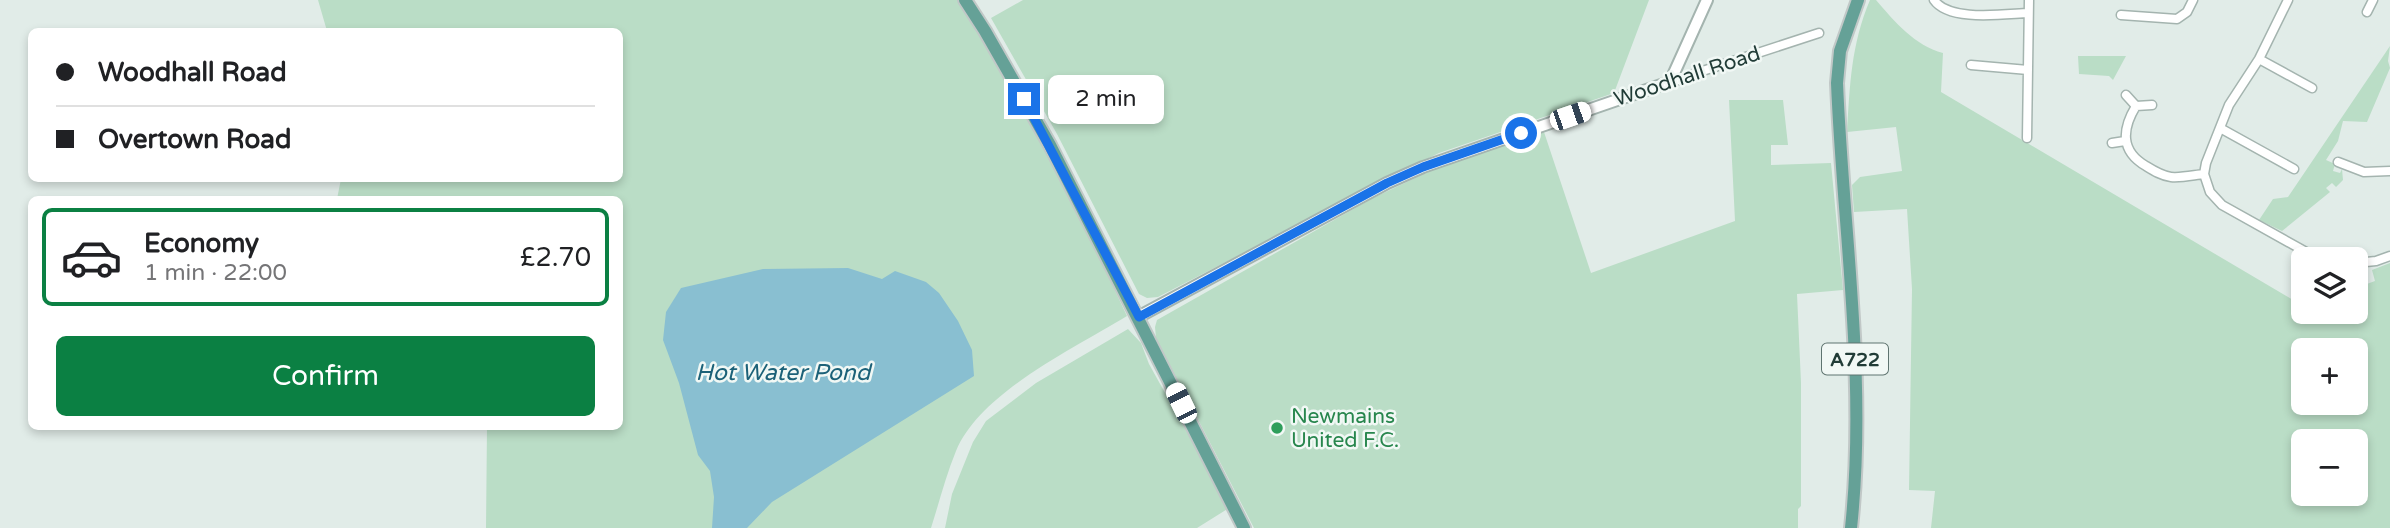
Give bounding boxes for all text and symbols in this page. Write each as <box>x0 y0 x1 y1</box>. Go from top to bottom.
street label: Woodhall Road <box>1611 41 1763 112</box>
text: Woodhall Road <box>98 57 287 88</box>
callout: 2 min <box>1048 74 1164 124</box>
route end <box>1008 83 1040 115</box>
text: 2 min <box>1075 85 1137 113</box>
car <box>1547 99 1594 133</box>
route start <box>1505 117 1537 149</box>
text: Overtown Road <box>98 124 291 155</box>
icon: car <box>60 226 123 289</box>
text: Economy <box>144 228 259 259</box>
text: £2.70 <box>520 242 591 273</box>
map controls <box>2291 247 2368 506</box>
button: layers <box>2291 247 2368 324</box>
text: 1 min · 22:00 <box>144 259 287 287</box>
button: Confirm <box>56 336 595 416</box>
button: + <box>2291 338 2368 415</box>
road number: A722 <box>1822 344 1888 374</box>
water label: Hot Water Pond <box>696 359 873 387</box>
car <box>1163 380 1200 426</box>
place label: Newmains United F.C. <box>1291 404 1399 453</box>
marker: Newmains United F.C. <box>1269 420 1285 436</box>
button: − <box>2291 429 2368 506</box>

